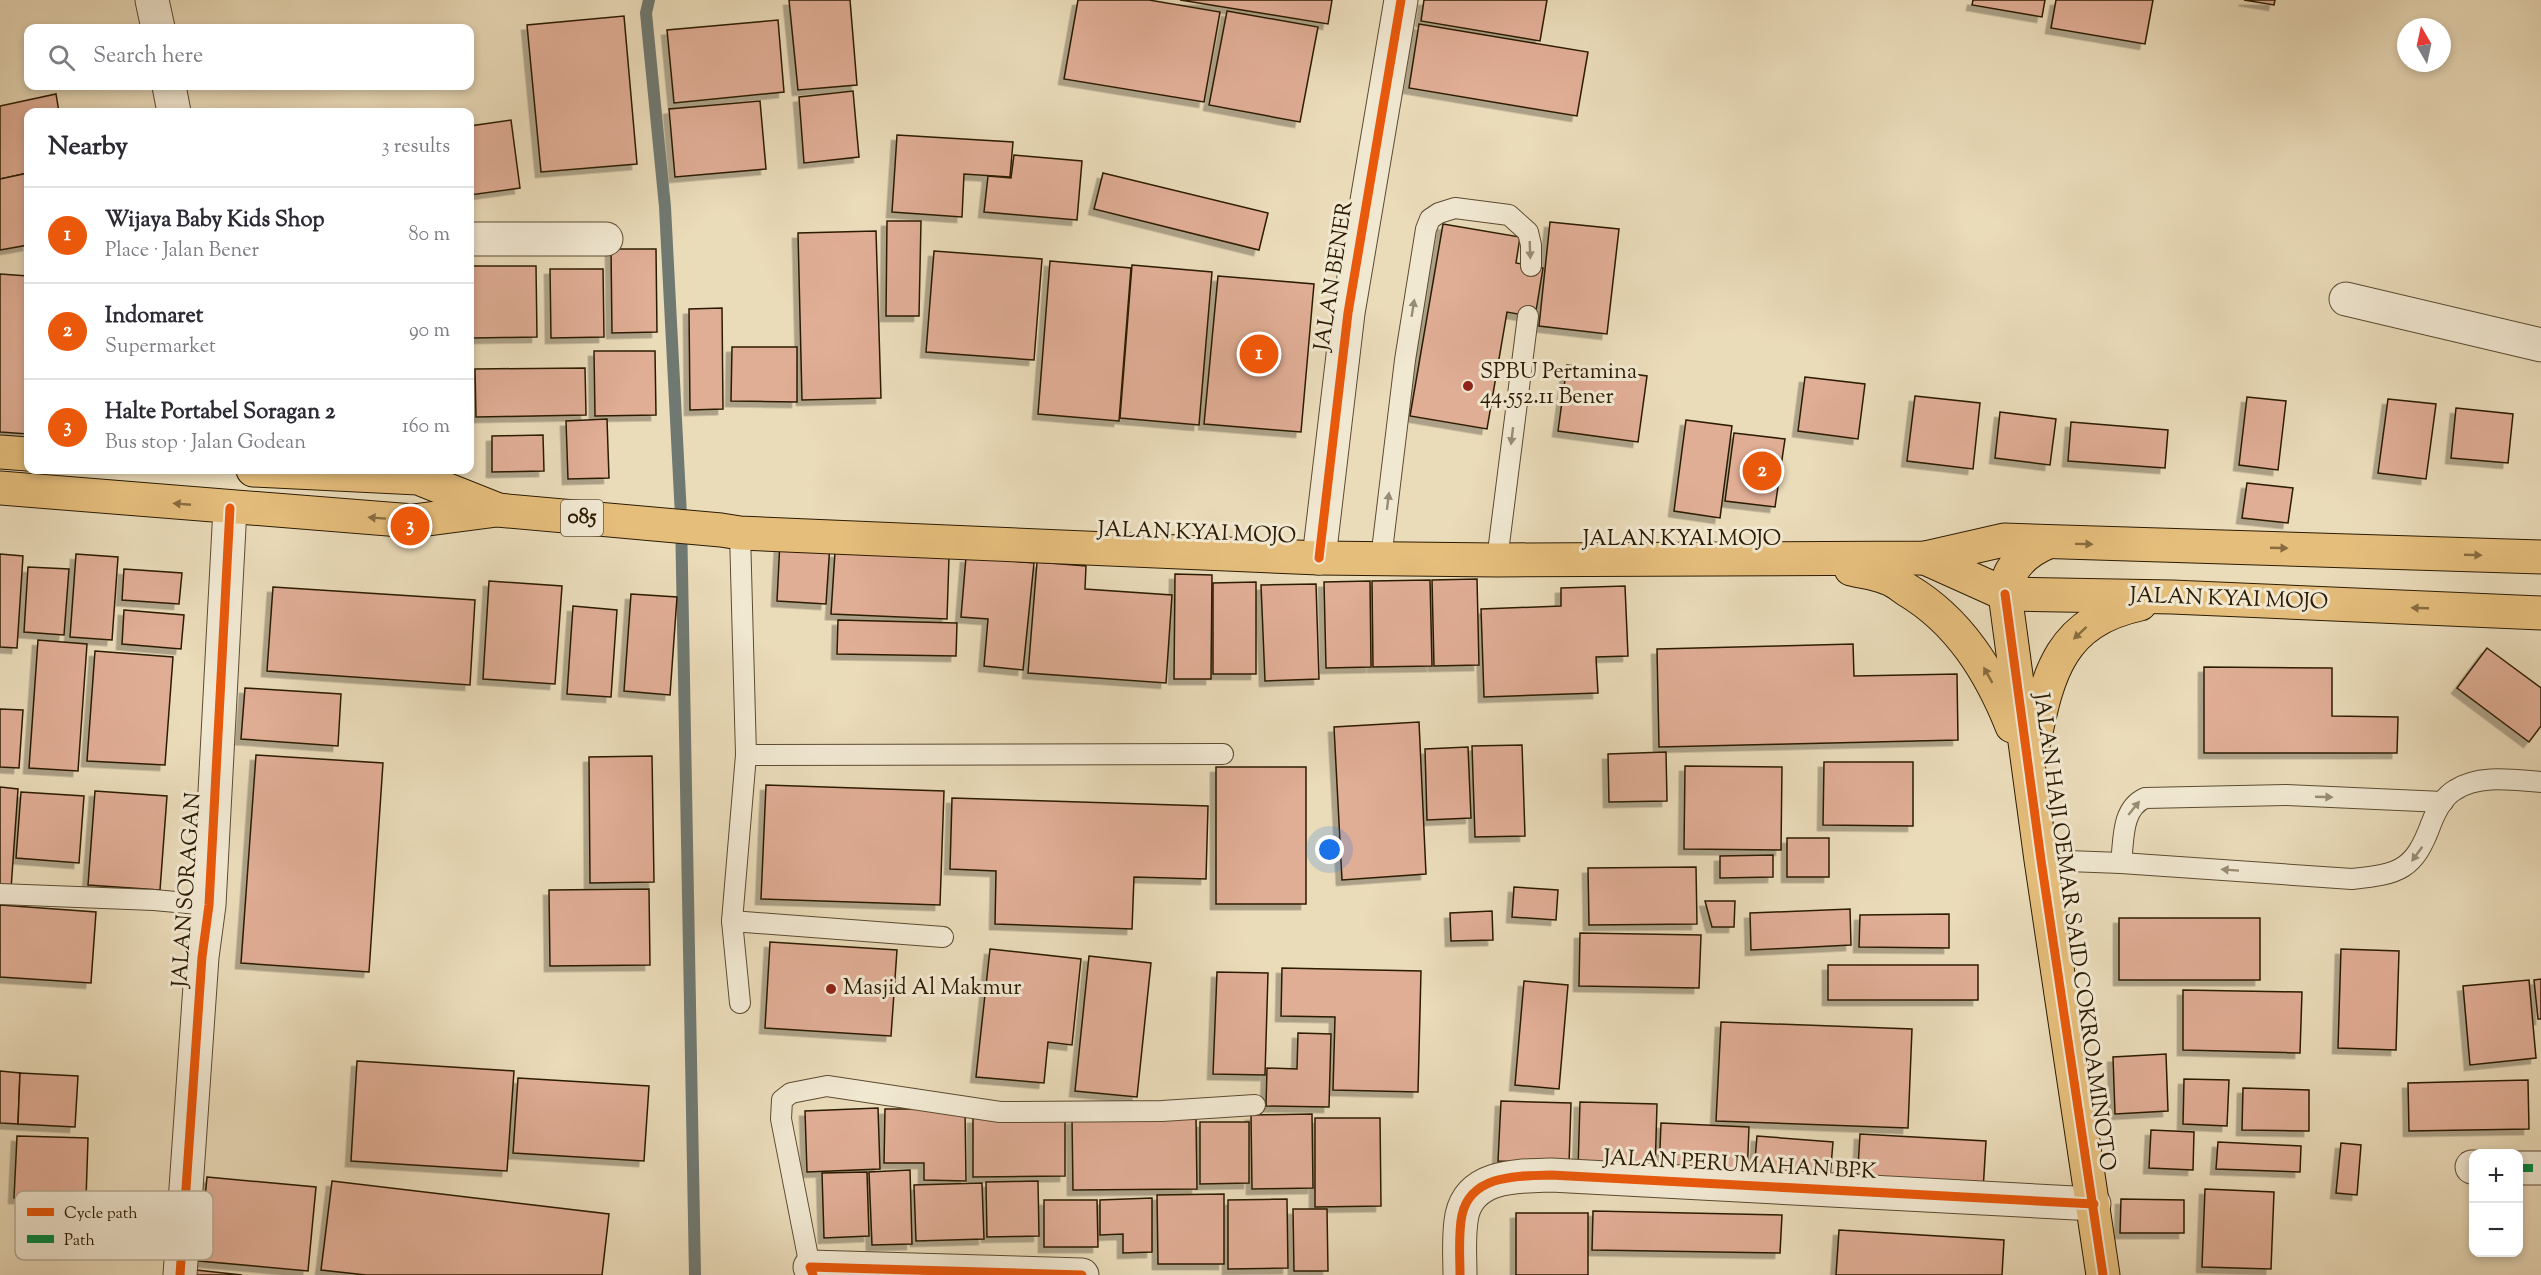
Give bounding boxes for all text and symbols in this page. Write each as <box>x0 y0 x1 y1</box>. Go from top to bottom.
north arrow <box>2397 18 2451 72</box>
search box <box>24 24 474 90</box>
icon: search <box>45 41 78 74</box>
text: Search here <box>93 41 203 73</box>
text: Nearby <box>48 129 128 166</box>
text: 3 results <box>381 133 450 162</box>
street label: JALAN BENER <box>1307 199 1363 354</box>
text: Wijaya Baby Kids Shop <box>105 205 325 237</box>
text: 1 <box>64 221 71 250</box>
text: 80 m <box>409 221 450 250</box>
text: Place · Jalan Bener <box>105 237 259 266</box>
one-way arrow <box>1526 240 1535 259</box>
one-way arrow <box>1409 298 1418 317</box>
text: Indomaret <box>105 301 203 333</box>
text: 2 <box>63 317 72 346</box>
text: 90 m <box>409 317 450 346</box>
pin: 1 <box>1240 332 1278 376</box>
text: Supermarket <box>105 333 216 362</box>
place label: SPBU Pertamina 44.552.11 Bener <box>1480 357 1637 414</box>
marker: SPBU Pertamina 44.552.11 Bener <box>1461 379 1475 393</box>
text: Halte Portabel Soragan 2 <box>105 397 335 429</box>
text: 3 <box>63 413 72 442</box>
text: 160 m <box>402 413 450 442</box>
one-way arrow <box>1508 427 1517 446</box>
text: Bus stop · Jalan Godean <box>105 429 306 458</box>
pin: 2 <box>1742 448 1782 494</box>
one-way arrow <box>1383 491 1392 510</box>
one-way arrow <box>173 499 192 509</box>
road number: 085 <box>561 500 603 536</box>
pin: 3 <box>390 504 430 548</box>
one-way arrow <box>367 514 386 523</box>
street label: JALAN KYAI MOJO <box>1096 515 1297 553</box>
street label: JALAN KYAI MOJO <box>1582 524 1781 556</box>
one-way arrow <box>2074 539 2093 548</box>
one-way arrow <box>2269 543 2288 552</box>
one-way arrow <box>2464 550 2483 559</box>
street label: JALAN KYAI MOJO <box>2128 581 2329 619</box>
one-way arrow <box>2410 603 2429 612</box>
one-way arrow <box>2073 626 2087 640</box>
one-way arrow <box>1983 666 1993 683</box>
street label: JALAN HAJI OEMAR SAID COKROAMINOTO <box>2023 690 2122 1173</box>
street label: JALAN SORAGAN <box>165 791 211 990</box>
one-way arrow <box>2315 792 2334 801</box>
one-way arrow <box>2127 800 2140 815</box>
your location <box>1315 835 1344 864</box>
one-way arrow <box>2411 845 2423 861</box>
one-way arrow <box>2221 865 2240 874</box>
place label: Masjid Al Makmur <box>843 973 1021 1005</box>
marker: Masjid Al Makmur <box>824 982 838 996</box>
street label: JALAN PERUMAHAN BPK <box>1602 1143 1877 1189</box>
map controls <box>2469 1149 2523 1257</box>
button: + <box>2469 1149 2523 1203</box>
legend <box>15 1191 213 1260</box>
text: Cycle path <box>64 1203 138 1226</box>
button: − <box>2469 1203 2523 1257</box>
text: Path <box>64 1230 95 1253</box>

